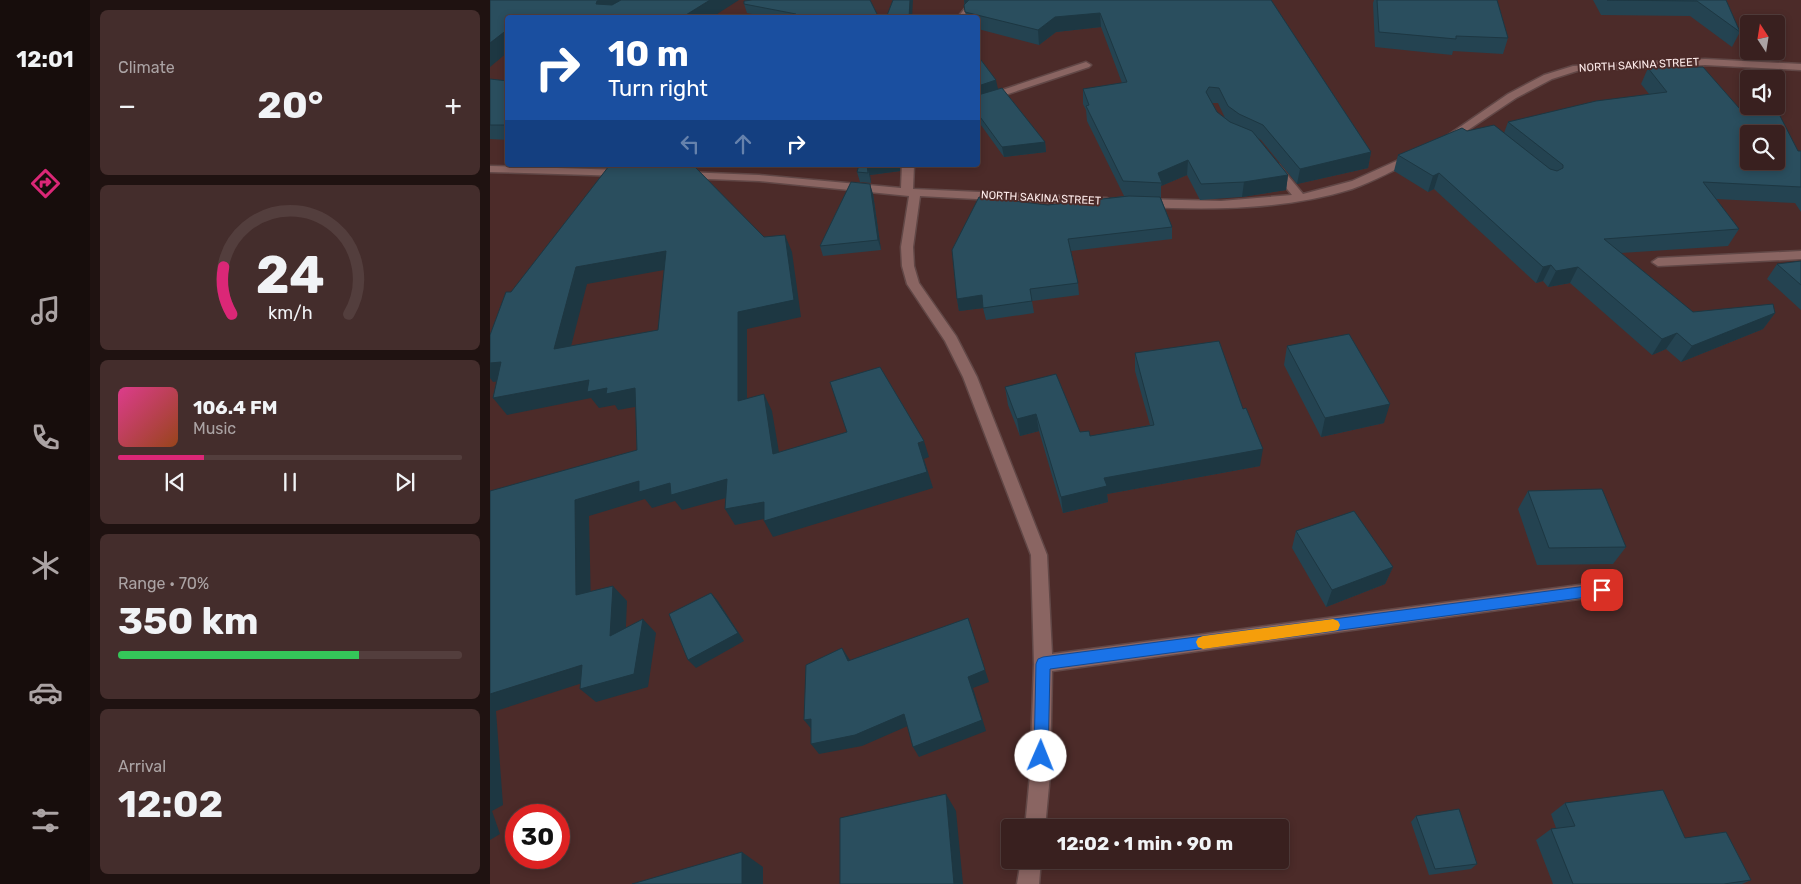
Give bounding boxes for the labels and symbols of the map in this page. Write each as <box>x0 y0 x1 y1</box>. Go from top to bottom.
north arrow <box>1740 15 1785 60</box>
street label: NORTH SAKINA STREET <box>1579 55 1700 75</box>
street label: NORTH SAKINA STREET <box>981 188 1102 208</box>
pin <box>1581 569 1623 611</box>
position arrow <box>1014 729 1066 781</box>
speed limit sign: 30 <box>505 804 570 869</box>

